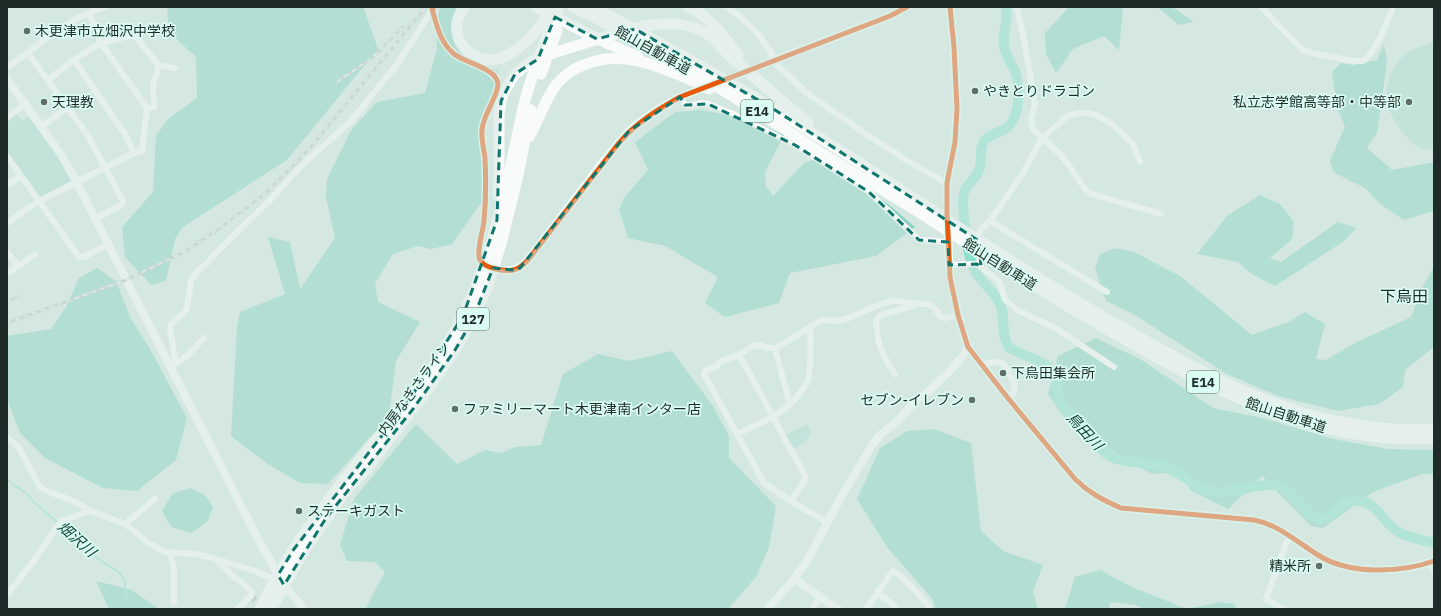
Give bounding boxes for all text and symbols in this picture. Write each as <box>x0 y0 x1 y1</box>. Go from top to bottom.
place label: 木更津市立畑沢中学校 <box>35 22 175 40</box>
street label: 館山自動車道 <box>612 22 694 78</box>
marker: 木更津市立畑沢中学校 <box>22 26 32 36</box>
place label: やきとりドラゴン <box>983 82 1095 100</box>
marker: やきとりドラゴン <box>970 86 980 96</box>
place label: 天理教 <box>52 93 94 111</box>
place label: 私立志学館高等部・中等部 <box>1233 93 1401 111</box>
marker: 天理教 <box>39 97 49 107</box>
marker: 私立志学館高等部・中等部 <box>1404 97 1414 107</box>
road number: E14 <box>741 100 773 122</box>
street label: 館山自動車道 <box>960 234 1040 294</box>
district label: 下烏田 <box>1380 286 1428 306</box>
road number: 127 <box>457 308 489 330</box>
street label: 内房なぎさライン <box>374 338 454 440</box>
place label: 下烏田集会所 <box>1011 364 1095 382</box>
marker: 下烏田集会所 <box>998 368 1008 378</box>
road number: E14 <box>1187 371 1219 393</box>
place label: セブン-イレブン <box>860 391 964 409</box>
street label: 館山自動車道 <box>1243 393 1329 437</box>
marker: セブン-イレブン <box>967 395 977 405</box>
place label: ファミリーマート木更津南インター店 <box>463 400 701 418</box>
marker: ファミリーマート木更津南インター店 <box>450 404 460 414</box>
water label: 鳥田川 <box>1063 408 1109 455</box>
place label: ステーキガスト <box>307 502 405 520</box>
marker: ステーキガスト <box>294 506 304 516</box>
water label: 畑沢川 <box>54 517 102 562</box>
place label: 精米所 <box>1269 557 1311 575</box>
marker: 精米所 <box>1314 561 1324 571</box>

